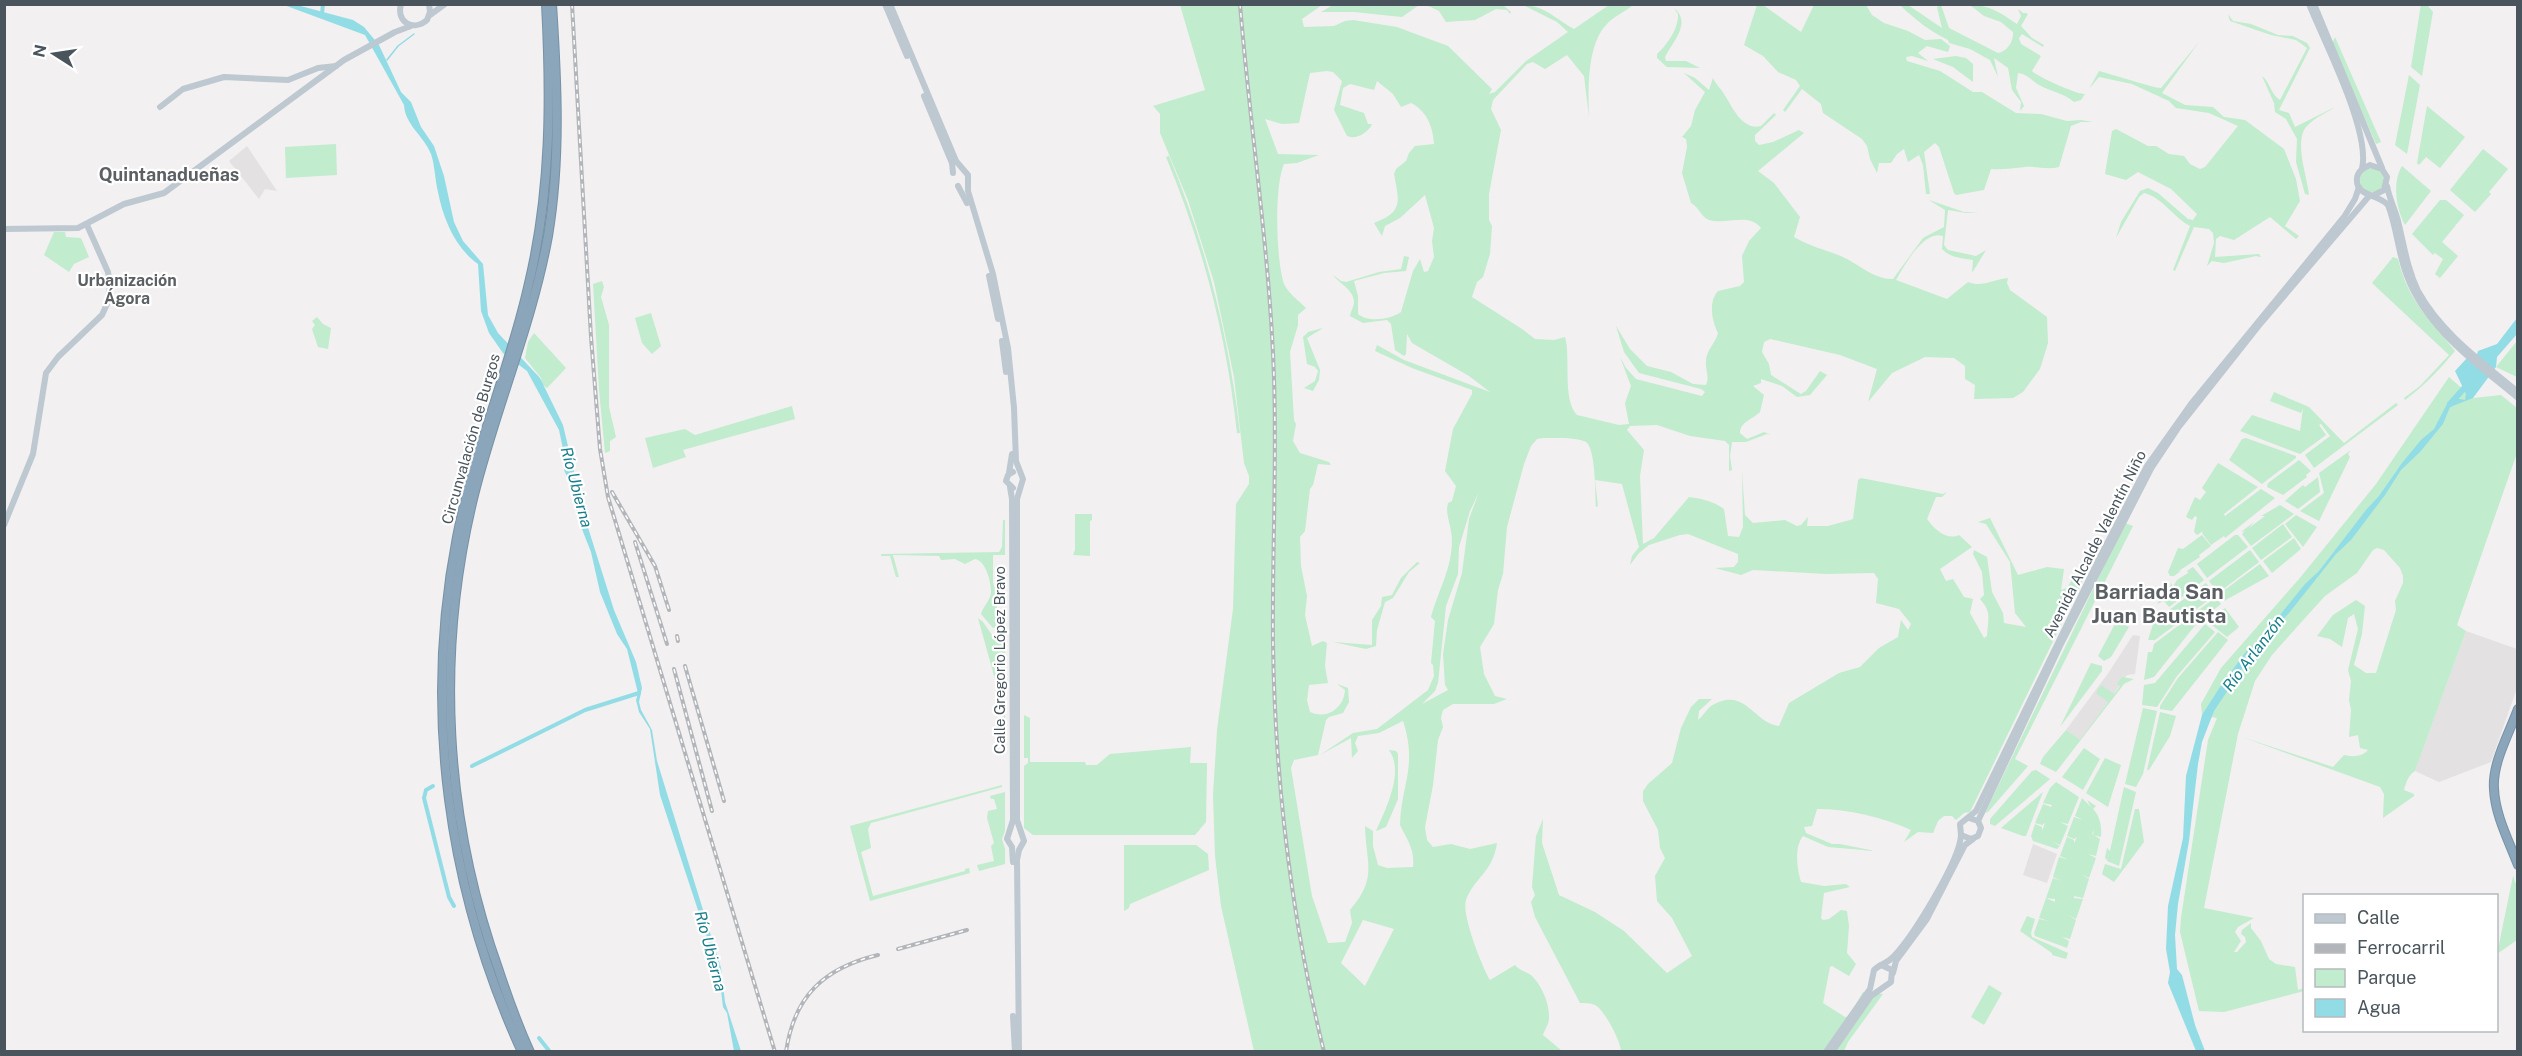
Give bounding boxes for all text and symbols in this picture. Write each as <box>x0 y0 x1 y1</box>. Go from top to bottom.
north arrow <box>24 24 84 84</box>
text: N <box>29 43 50 59</box>
district label: Quintanadueñas <box>99 164 239 185</box>
district label: Urbanización Ágora <box>77 271 177 308</box>
street label: Circunvalación de Burgos <box>438 352 503 526</box>
water label: Río Ubierna <box>557 445 596 530</box>
street label: Avenida Alcalde Valentín Niño <box>2040 447 2149 640</box>
street label: Calle Gregorio López Bravo <box>991 566 1008 754</box>
district label: Barriada San Juan Bautista <box>2092 579 2226 628</box>
water label: Río Arlanzón <box>2219 611 2288 695</box>
legend <box>2303 894 2498 1032</box>
text: Calle <box>2357 907 2400 928</box>
water label: Río Ubierna <box>691 909 730 994</box>
text: Ferrocarril <box>2357 937 2445 958</box>
text: Parque <box>2357 967 2417 988</box>
text: Agua <box>2357 997 2401 1018</box>

